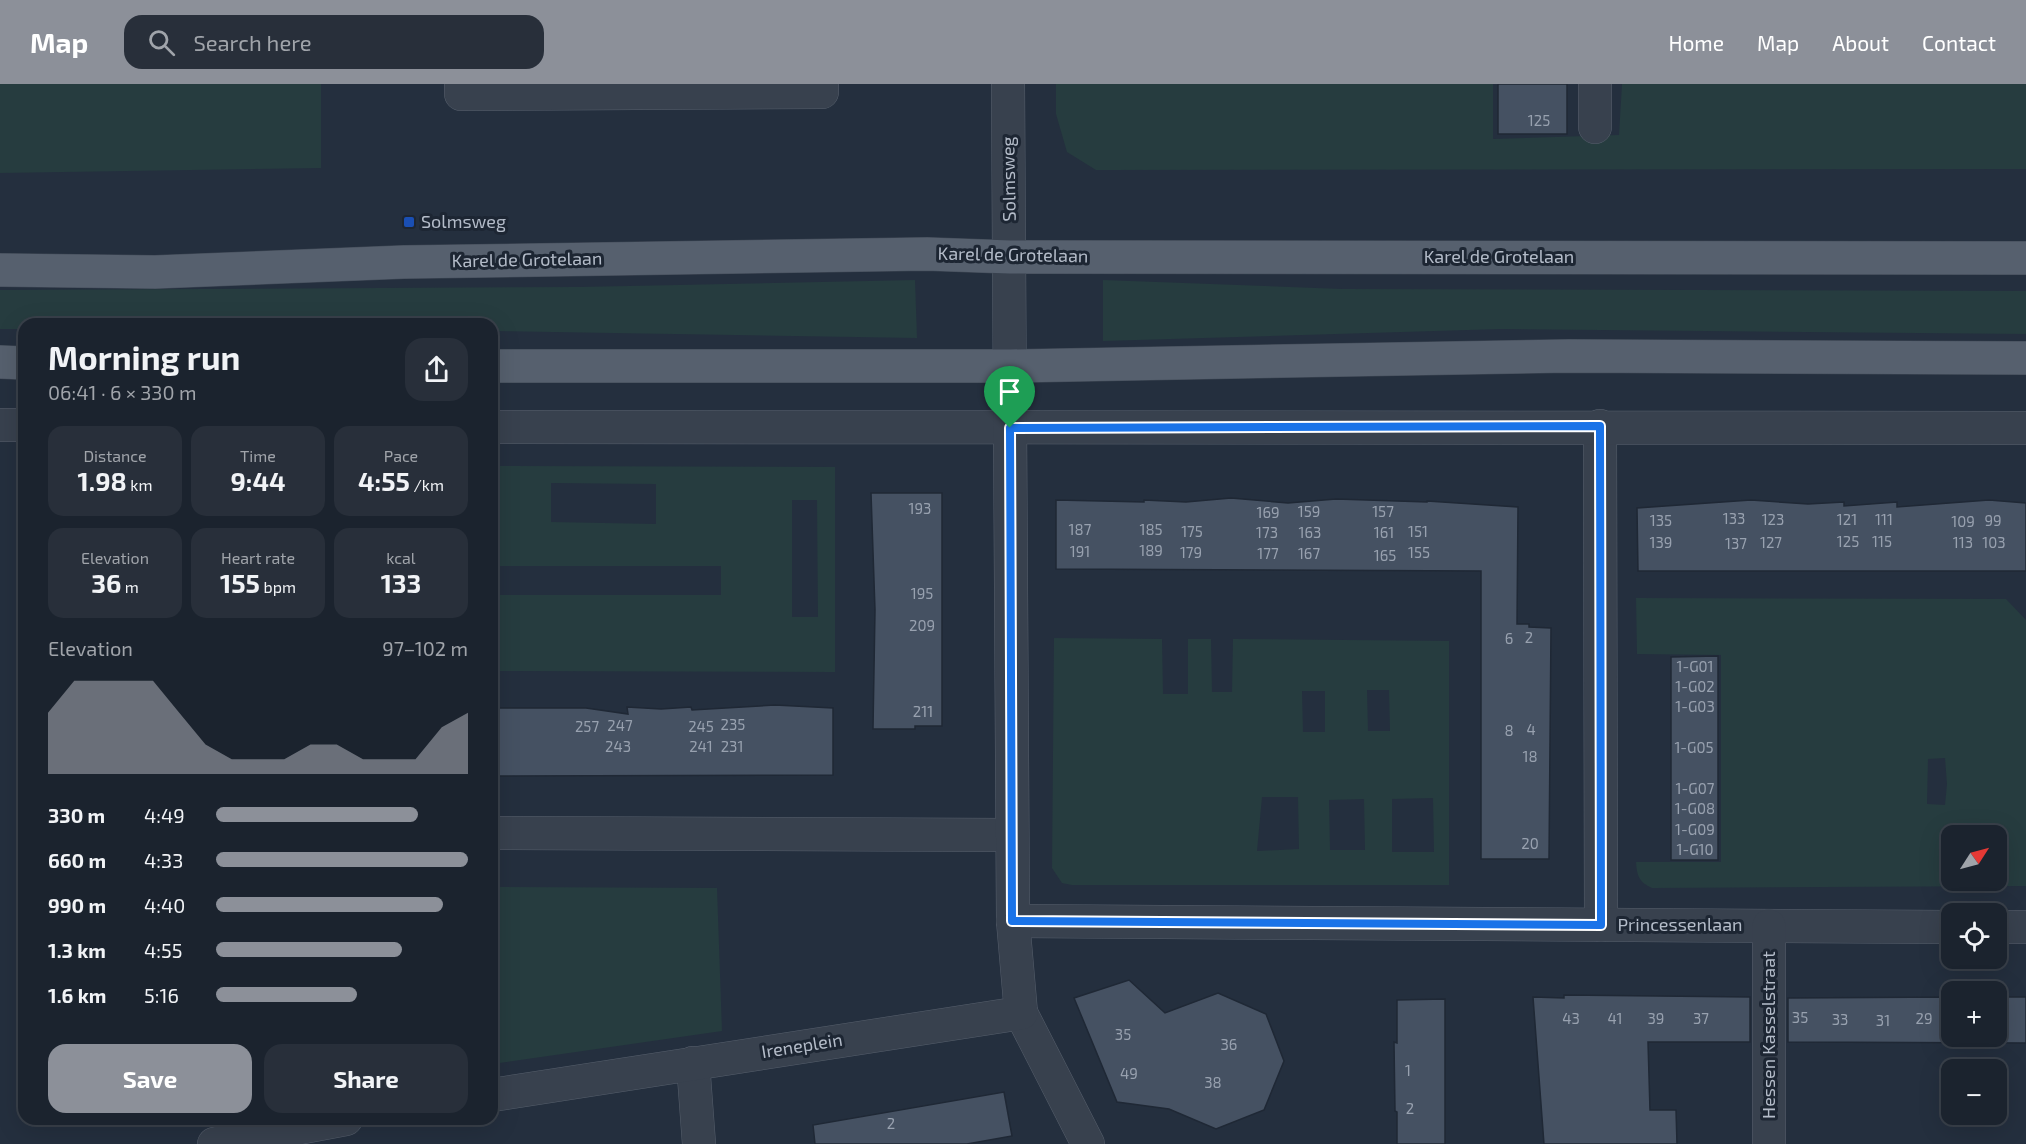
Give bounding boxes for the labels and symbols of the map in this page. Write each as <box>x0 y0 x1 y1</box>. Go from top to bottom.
house number: 125 <box>1528 111 1550 129</box>
street label: Solmsweg <box>996 136 1020 222</box>
place label: Solmsweg <box>421 210 506 232</box>
marker: Solmsweg <box>402 215 416 229</box>
street label: Karel de Grotelaan <box>938 242 1089 266</box>
street label: Karel de Grotelaan <box>1424 245 1574 267</box>
street label: Karel de Grotelaan <box>451 247 602 271</box>
pin <box>984 366 1035 428</box>
house number: 193 <box>909 499 931 517</box>
house number: 159 <box>1298 502 1320 520</box>
house number: 157 <box>1372 502 1394 520</box>
house number: 169 <box>1256 503 1280 521</box>
house number: 133 <box>1723 509 1745 527</box>
house number: 123 <box>1762 510 1784 528</box>
house number: 121 <box>1837 510 1857 528</box>
house number: 111 <box>1875 510 1893 528</box>
house number: 135 <box>1650 511 1672 529</box>
house number: 99 <box>1984 511 2002 529</box>
house number: 109 <box>1951 512 1975 530</box>
house number: 187 <box>1069 520 1092 538</box>
house number: 185 <box>1139 520 1163 538</box>
house number: 175 <box>1181 522 1203 540</box>
house number: 151 <box>1408 522 1428 540</box>
house number: 173 <box>1256 523 1278 541</box>
house number: 163 <box>1299 523 1321 541</box>
house number: 161 <box>1374 523 1394 541</box>
house number: 125 <box>1837 532 1859 550</box>
house number: 115 <box>1872 532 1892 550</box>
house number: 139 <box>1650 533 1672 551</box>
house number: 127 <box>1760 533 1782 551</box>
house number: 113 <box>1953 533 1973 551</box>
house number: 103 <box>1982 533 2006 551</box>
house number: 137 <box>1725 534 1747 552</box>
house number: 189 <box>1139 541 1163 559</box>
house number: 191 <box>1070 542 1090 560</box>
house number: 179 <box>1180 543 1202 561</box>
house number: 155 <box>1408 543 1430 561</box>
house number: 177 <box>1257 544 1279 562</box>
house number: 167 <box>1298 544 1320 562</box>
house number: 165 <box>1374 546 1396 564</box>
house number: 195 <box>911 584 933 602</box>
house number: 209 <box>909 616 935 634</box>
house number: 2 <box>1525 628 1533 646</box>
house number: 6 <box>1505 629 1513 647</box>
house number: 1-G01 <box>1676 657 1714 675</box>
house number: 1-G02 <box>1675 677 1715 695</box>
house number: 1-G03 <box>1675 697 1715 715</box>
house number: 211 <box>913 702 933 720</box>
house number: 235 <box>721 715 745 733</box>
house number: 247 <box>607 716 633 734</box>
house number: 257 <box>575 717 599 735</box>
house number: 245 <box>688 717 714 735</box>
house number: 4 <box>1526 720 1536 738</box>
house number: 8 <box>1504 721 1514 739</box>
house number: 243 <box>605 737 631 755</box>
house number: 241 <box>689 737 713 755</box>
house number: 231 <box>721 737 743 755</box>
house number: 1-G05 <box>1674 738 1714 756</box>
house number: 18 <box>1522 747 1538 765</box>
house number: 1-G07 <box>1676 779 1715 797</box>
house number: 1-G08 <box>1675 799 1715 817</box>
house number: 1-G09 <box>1675 820 1715 838</box>
north arrow <box>1941 825 2007 891</box>
house number: 20 <box>1521 834 1539 852</box>
house number: 1-G10 <box>1676 840 1714 858</box>
street label: Princessenlaan <box>1617 913 1743 935</box>
street label: Hessen Kasselstraat <box>1757 951 1779 1119</box>
house number: 35 <box>1792 1008 1808 1026</box>
house number: 43 <box>1562 1009 1580 1027</box>
house number: 41 <box>1607 1009 1623 1027</box>
house number: 39 <box>1648 1009 1664 1027</box>
house number: 37 <box>1693 1009 1709 1027</box>
house number: 29 <box>1915 1009 1933 1027</box>
house number: 33 <box>1832 1010 1848 1028</box>
house number: 31 <box>1876 1011 1890 1029</box>
house number: 35 <box>1115 1025 1131 1043</box>
street label: Ireneplein <box>760 1028 844 1062</box>
house number: 36 <box>1221 1035 1237 1053</box>
house number: 1 <box>1405 1061 1411 1079</box>
house number: 49 <box>1120 1064 1138 1082</box>
house number: 38 <box>1204 1073 1222 1091</box>
house number: 2 <box>1406 1099 1414 1117</box>
house number: 2 <box>887 1114 895 1132</box>

